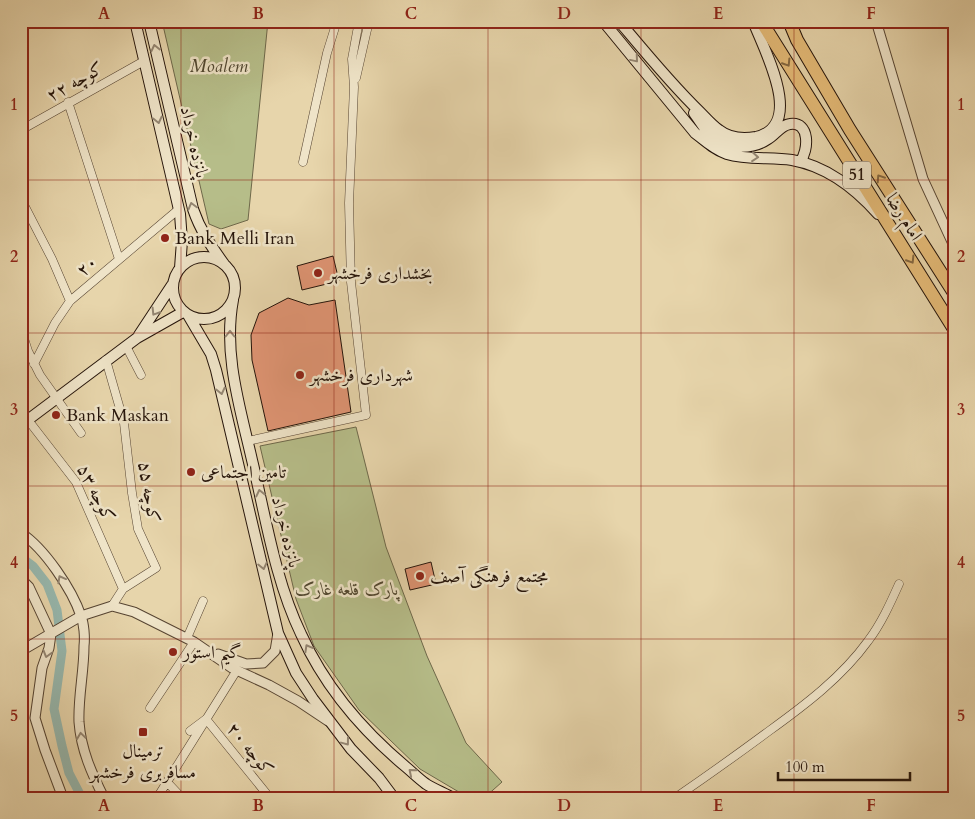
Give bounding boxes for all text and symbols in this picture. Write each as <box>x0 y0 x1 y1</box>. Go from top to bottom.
text: A <box>98 3 110 25</box>
text: B <box>252 3 264 25</box>
text: C <box>405 3 417 25</box>
text: D <box>557 3 571 25</box>
text: E <box>713 3 723 25</box>
text: F <box>866 3 876 25</box>
one-way arrow <box>150 44 161 53</box>
one-way arrow <box>629 53 637 62</box>
park label: Moalem <box>190 54 249 79</box>
street label: کوچه ۲۲ <box>42 56 108 108</box>
one-way arrow <box>780 57 790 66</box>
text: 1 <box>10 94 18 116</box>
text: 1 <box>957 94 965 116</box>
street label: پانزده خرداد <box>174 104 215 182</box>
one-way arrow <box>152 115 163 124</box>
one-way arrow <box>752 151 760 162</box>
road number: 51 <box>843 162 871 188</box>
one-way arrow <box>877 174 887 183</box>
street label: امام رضا <box>877 188 928 247</box>
one-way arrow <box>188 203 198 211</box>
place label: Bank Melli Iran <box>175 226 295 251</box>
marker: Bank Melli Iran <box>159 232 171 244</box>
text: 2 <box>10 246 18 268</box>
text: 2 <box>957 246 965 268</box>
street label: ۲۰ <box>71 250 103 282</box>
one-way arrow <box>904 254 914 263</box>
place label: بخشداری فرخشهر <box>326 261 433 286</box>
marker: بخشداری فرخشهر <box>312 267 324 279</box>
one-way arrow <box>152 307 161 316</box>
one-way arrow <box>225 330 235 338</box>
place label: شهرداری فرخشهر <box>308 363 413 388</box>
marker: شهرداری فرخشهر <box>294 369 306 381</box>
one-way arrow <box>215 386 226 395</box>
text: 3 <box>10 399 18 421</box>
text: 3 <box>957 399 965 421</box>
place label: Bank Maskan <box>66 403 170 428</box>
marker: Bank Maskan <box>50 409 62 421</box>
street label: کوچه ۵۳ <box>71 460 121 526</box>
street label: کوچه ۵۵ <box>132 460 166 524</box>
place label: تامین اجتماعی <box>201 460 286 485</box>
marker: تامین اجتماعی <box>185 466 197 478</box>
one-way arrow <box>255 489 266 498</box>
street label: پانزده خرداد <box>265 494 307 572</box>
text: 4 <box>10 552 18 574</box>
text: 4 <box>957 552 965 574</box>
one-way arrow <box>257 561 268 570</box>
place label: مجتمع فرهنگی آصف <box>430 564 548 592</box>
marker: مجتمع فرهنگی آصف <box>414 570 426 582</box>
one-way arrow <box>58 576 68 585</box>
park label: پارک قلعه غارک <box>295 577 400 602</box>
place label: گیم استور <box>181 640 242 670</box>
one-way arrow <box>304 644 314 653</box>
marker: گیم استور <box>167 646 179 658</box>
one-way arrow <box>42 649 52 658</box>
text: 5 <box>10 705 18 727</box>
text: 5 <box>957 705 965 727</box>
street label: کوچه ۲۰ <box>221 717 279 781</box>
marker: ترمینال مسافربری فرخشهر <box>137 726 149 738</box>
one-way arrow <box>76 732 87 740</box>
one-way arrow <box>340 736 348 745</box>
place label: ترمینال مسافربری فرخشهر <box>88 739 196 785</box>
scale bar <box>778 749 910 781</box>
text: 100 m <box>785 757 825 777</box>
one-way arrow <box>409 769 418 777</box>
text: A <box>98 795 110 817</box>
text: B <box>252 795 264 817</box>
text: C <box>405 795 417 817</box>
text: D <box>557 795 571 817</box>
text: E <box>713 795 723 817</box>
text: F <box>866 795 876 817</box>

